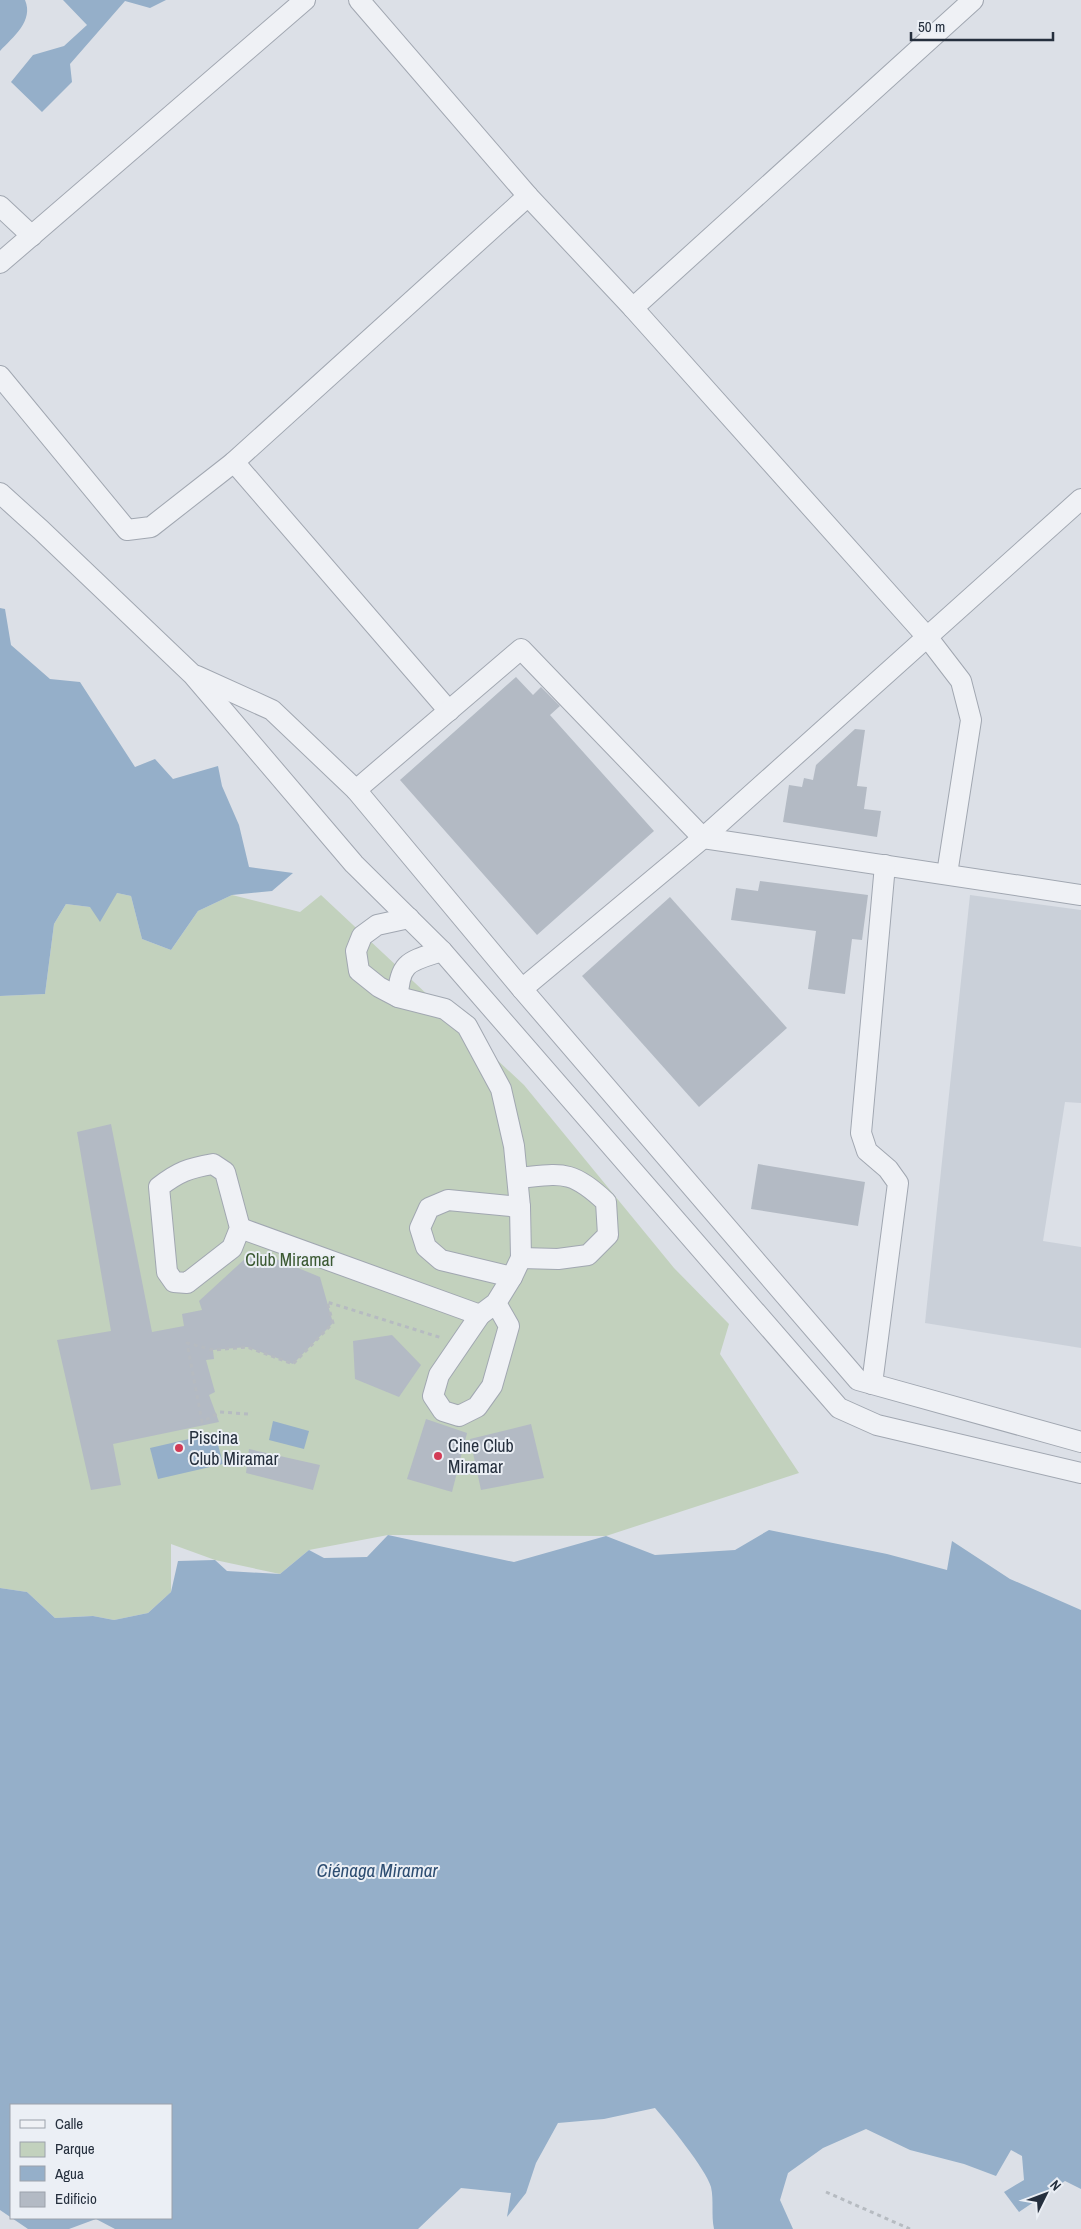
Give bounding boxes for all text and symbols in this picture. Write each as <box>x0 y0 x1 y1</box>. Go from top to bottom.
scale bar <box>911 10 1054 42</box>
text: 50 m <box>918 16 945 37</box>
park label: Club Miramar <box>245 1247 335 1272</box>
place label: Piscina Club Miramar <box>189 1425 278 1471</box>
place label: Cine Club Miramar <box>448 1433 514 1479</box>
marker: Piscina Club Miramar <box>173 1442 185 1454</box>
marker: Cine Club Miramar <box>432 1450 444 1462</box>
water label: Ciénaga Miramar <box>316 1857 438 1883</box>
legend <box>10 2104 172 2219</box>
text: Calle <box>55 2113 83 2134</box>
text: Parque <box>55 2138 95 2159</box>
text: Agua <box>54 2163 84 2184</box>
north arrow <box>1021 2169 1071 2219</box>
text: N <box>1046 2176 1065 2194</box>
text: Edificio <box>55 2188 97 2209</box>

